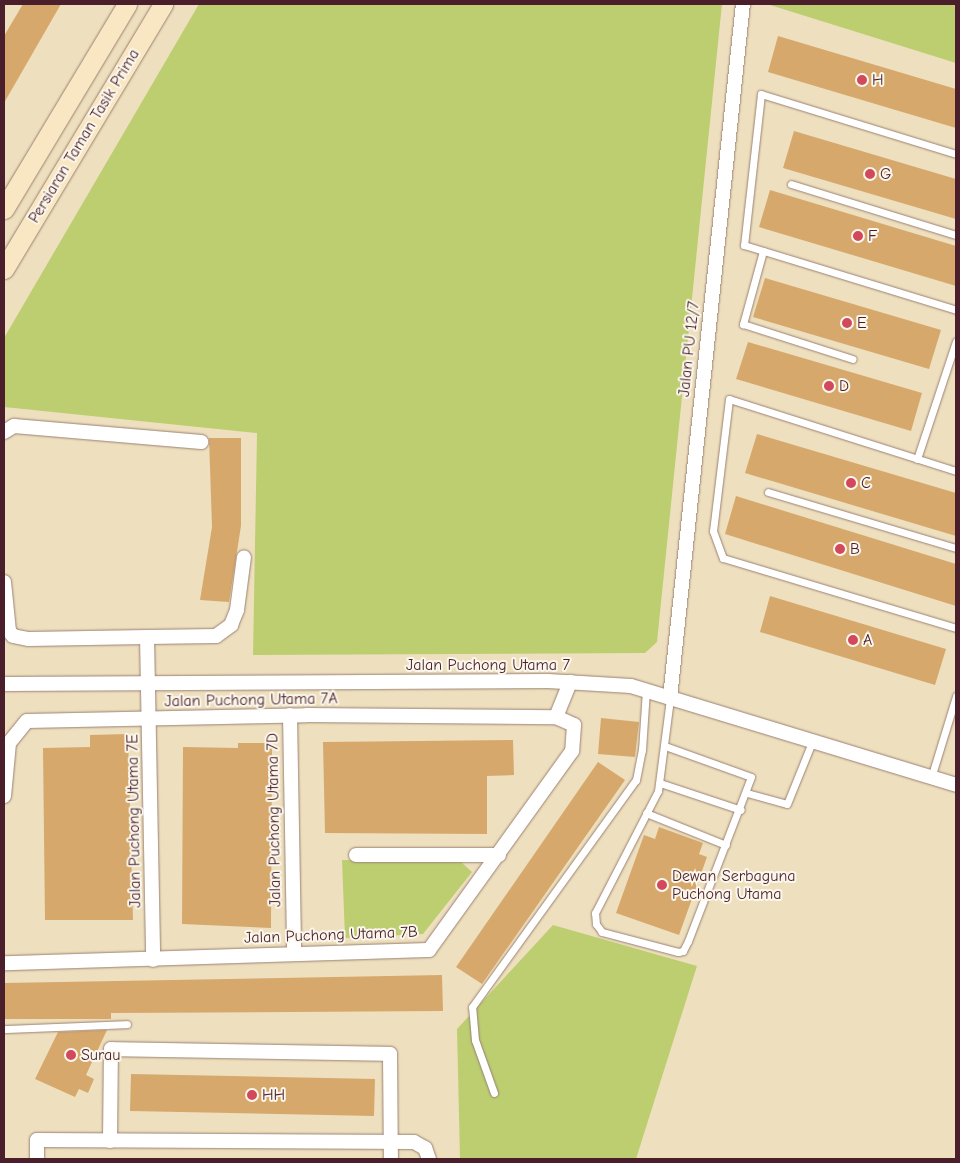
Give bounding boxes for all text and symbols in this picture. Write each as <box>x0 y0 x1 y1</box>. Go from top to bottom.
street label: Persiaran Taman Tasik Prima <box>24 46 144 226</box>
place label: H <box>872 70 884 90</box>
marker: H <box>856 74 868 86</box>
place label: G <box>880 164 891 184</box>
marker: G <box>864 168 876 180</box>
place label: F <box>868 226 877 246</box>
marker: F <box>852 230 864 242</box>
street label: Jalan PU 12/7 <box>674 300 704 398</box>
place label: E <box>857 313 867 333</box>
marker: E <box>841 317 853 329</box>
place label: D <box>839 376 849 396</box>
marker: D <box>823 380 835 392</box>
place label: C <box>861 473 871 493</box>
marker: C <box>845 477 857 489</box>
place label: B <box>850 539 860 559</box>
marker: B <box>834 543 846 555</box>
place label: A <box>863 630 872 650</box>
marker: A <box>847 634 859 646</box>
street label: Jalan Puchong Utama 7 <box>406 655 570 675</box>
street label: Jalan Puchong Utama 7A <box>164 689 338 711</box>
street label: Jalan Puchong Utama 7D <box>263 733 285 907</box>
street label: Jalan Puchong Utama 7E <box>123 734 145 908</box>
place label: Dewan Serbaguna Puchong Utama <box>672 866 796 904</box>
marker: Dewan Serbaguna Puchong Utama <box>656 879 668 891</box>
street label: Jalan Puchong Utama 7B <box>244 922 418 948</box>
place label: Surau <box>81 1045 120 1065</box>
marker: Surau <box>65 1049 77 1061</box>
place label: HH <box>262 1085 285 1105</box>
marker: HH <box>246 1089 258 1101</box>

